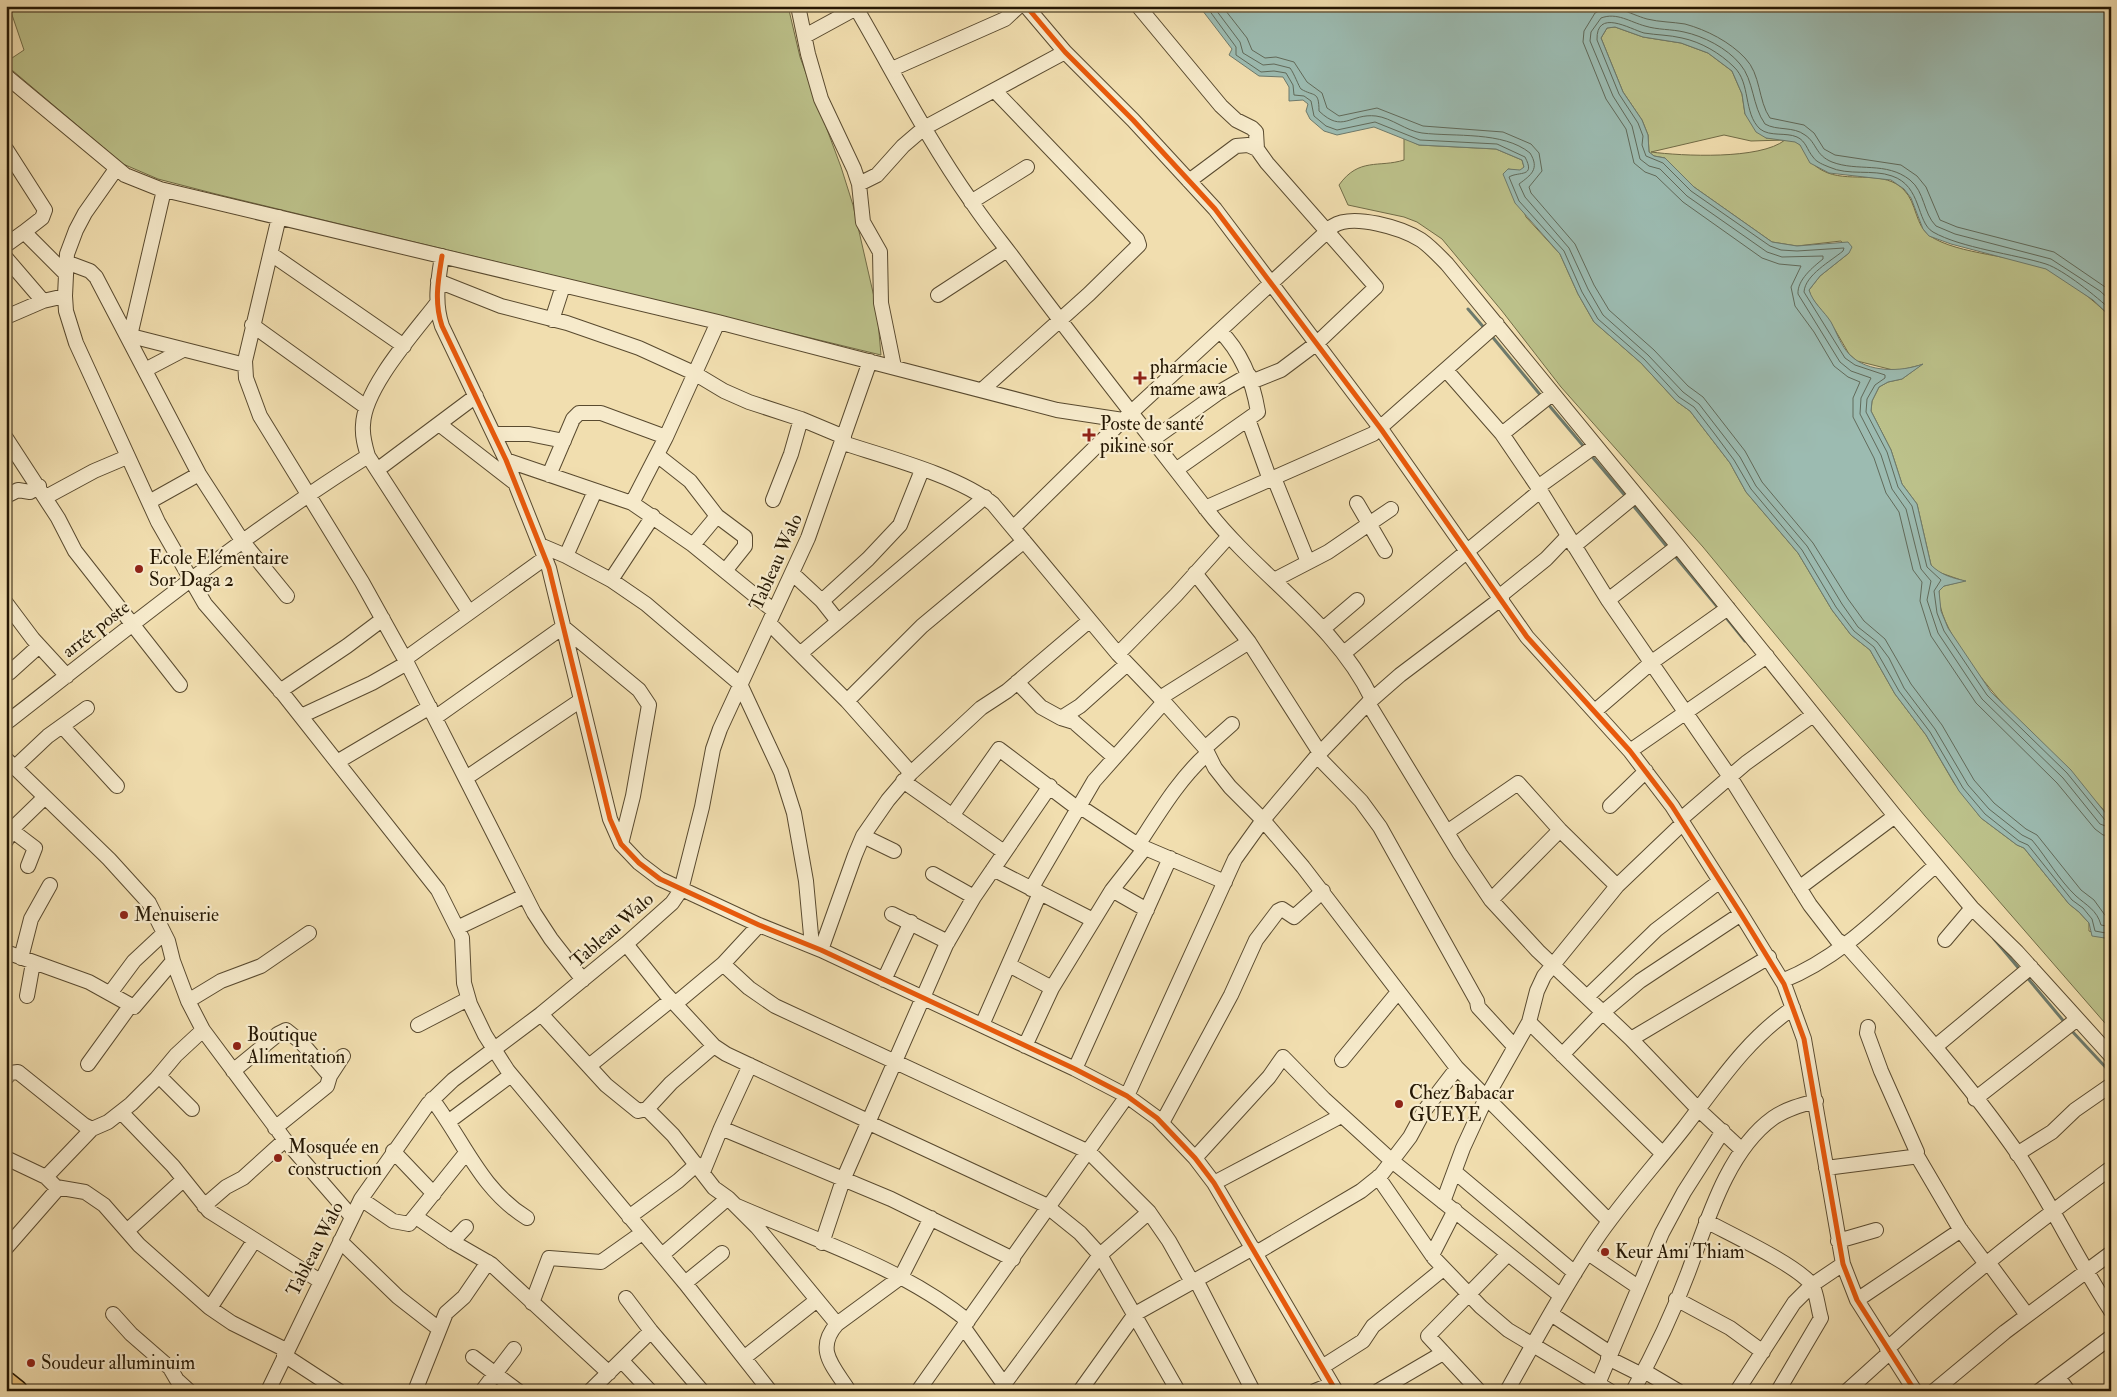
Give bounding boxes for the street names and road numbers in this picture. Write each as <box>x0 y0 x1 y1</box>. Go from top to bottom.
street label: Tableau Walo <box>744 510 808 614</box>
street label: arrét poste <box>57 595 135 664</box>
street label: Tableau Walo <box>565 887 659 973</box>
street label: Tableau Walo <box>281 1198 349 1300</box>

